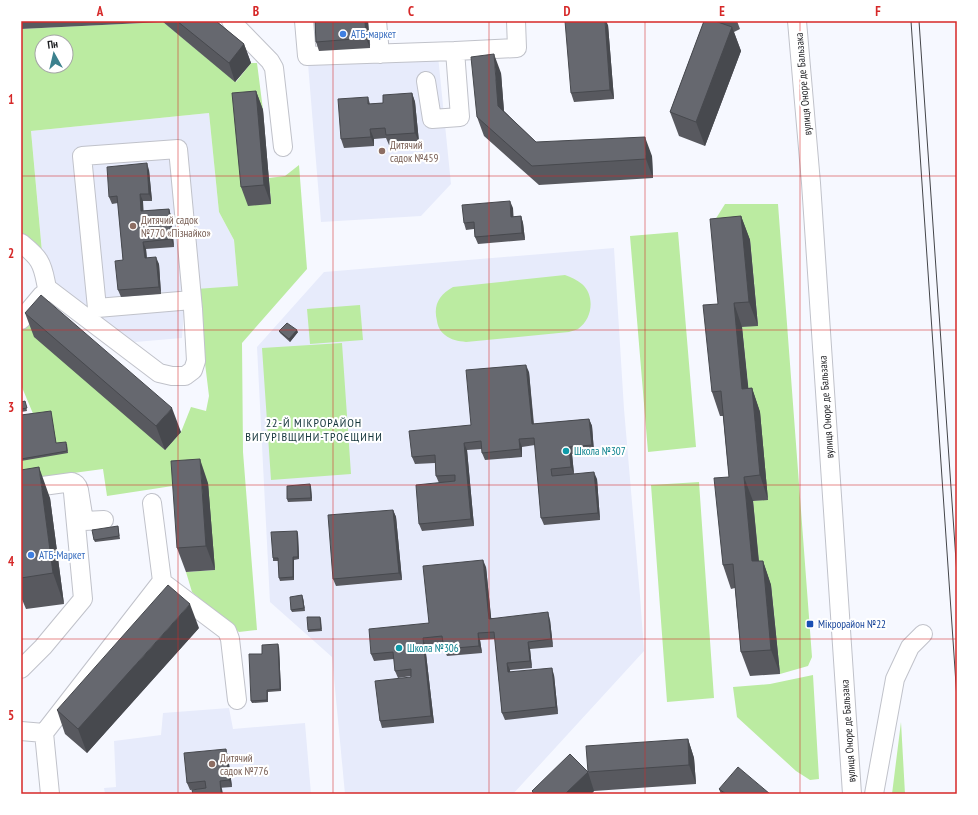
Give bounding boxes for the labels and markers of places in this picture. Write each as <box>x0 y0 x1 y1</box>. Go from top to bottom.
place label: АТБ-маркет <box>351 27 396 41</box>
marker: АТБ-маркет <box>338 29 348 39</box>
place label: Дитячий садок №459 <box>390 138 438 165</box>
marker: Дитячий садок №459 <box>377 146 387 156</box>
place label: Дитячий садок №770 «Пізнайко» <box>141 213 211 240</box>
marker: Дитячий садок №770 «Пізнайко» <box>128 221 138 231</box>
place label: Школа №307 <box>574 444 626 458</box>
marker: Школа №307 <box>561 446 571 456</box>
place label: АТБ-Маркет <box>39 548 86 562</box>
marker: АТБ-Маркет <box>26 550 36 560</box>
place label: Мікрорайон №22 <box>818 617 886 631</box>
marker: Мікрорайон №22 <box>805 619 815 629</box>
place label: Школа №306 <box>407 641 459 655</box>
marker: Школа №306 <box>394 643 404 653</box>
place label: Дитячий садок №776 <box>220 751 268 778</box>
marker: Дитячий садок №776 <box>207 759 217 769</box>

